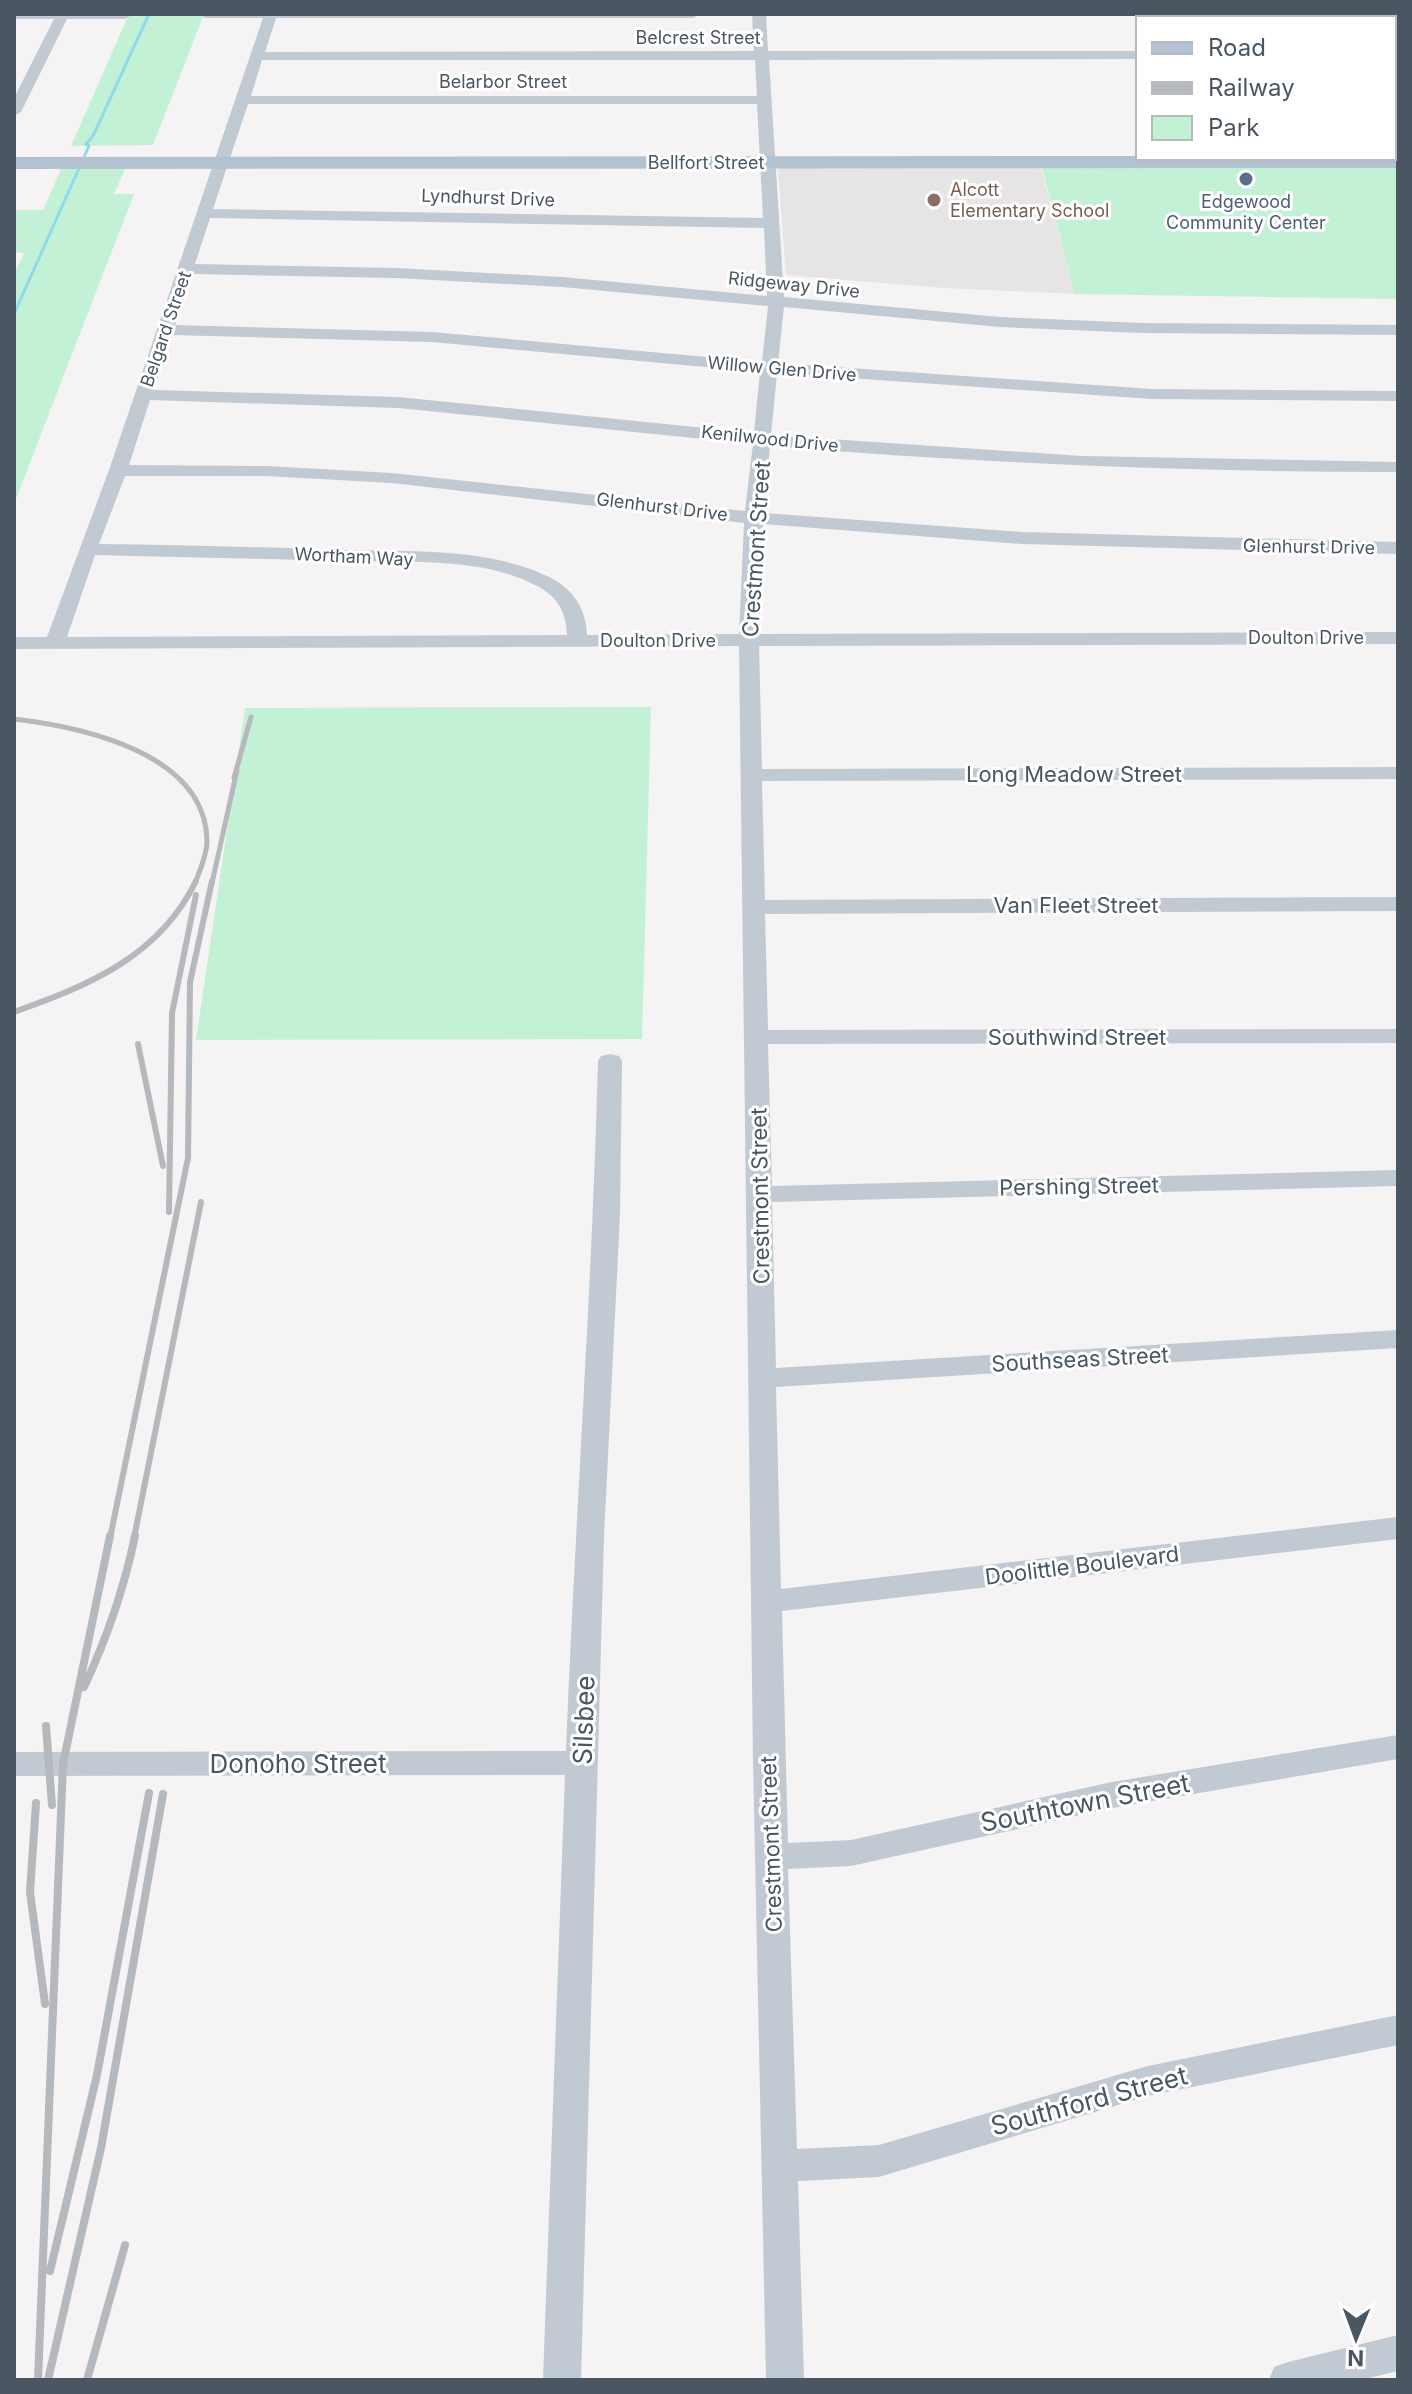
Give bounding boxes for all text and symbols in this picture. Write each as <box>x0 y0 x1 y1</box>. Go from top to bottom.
legend <box>1136 16 1396 160</box>
street label: Belcrest Street <box>635 27 761 48</box>
text: Road <box>1208 33 1266 62</box>
street label: Belarbor Street <box>439 71 567 92</box>
text: Railway <box>1208 73 1295 102</box>
text: Park <box>1208 113 1259 142</box>
street label: Bellfort Street <box>648 152 764 173</box>
marker: Edgewood Community Center <box>1237 170 1255 188</box>
place label: Alcott Elementary School <box>950 179 1109 221</box>
street label: Lyndhurst Drive <box>421 185 555 210</box>
marker: Alcott Elementary School <box>925 191 943 209</box>
place label: Edgewood Community Center <box>1166 191 1326 233</box>
street label: Ridgeway Drive <box>727 267 861 302</box>
street label: Belgard Street <box>136 268 195 390</box>
street label: Willow Glen Drive <box>707 352 858 385</box>
street label: Kenilwood Drive <box>700 421 840 456</box>
street label: Crestmont Street <box>737 460 775 638</box>
street label: Glenhurst Drive <box>595 488 729 525</box>
street label: Glenhurst Drive <box>1243 535 1375 558</box>
street label: Wortham Way <box>294 543 414 570</box>
street label: Doulton Drive <box>1248 627 1364 648</box>
street label: Doulton Drive <box>600 630 716 651</box>
street label: Long Meadow Street <box>966 761 1182 787</box>
street label: Van Fleet Street <box>993 892 1159 918</box>
street label: Southwind Street <box>988 1024 1166 1050</box>
street label: Crestmont Street <box>745 1108 775 1284</box>
street label: Pershing Street <box>999 1172 1159 1200</box>
street label: Southseas Street <box>991 1341 1169 1377</box>
street label: Doolittle Boulevard <box>983 1540 1181 1590</box>
street label: Silsbee <box>566 1675 601 1765</box>
street label: Donoho Street <box>210 1748 386 1779</box>
street label: Crestmont Street <box>755 1755 787 1933</box>
street label: Southtown Street <box>978 1767 1192 1838</box>
street label: Southford Street <box>987 2059 1190 2142</box>
north arrow <box>1316 2298 1396 2378</box>
text: N <box>1347 2345 1364 2371</box>

